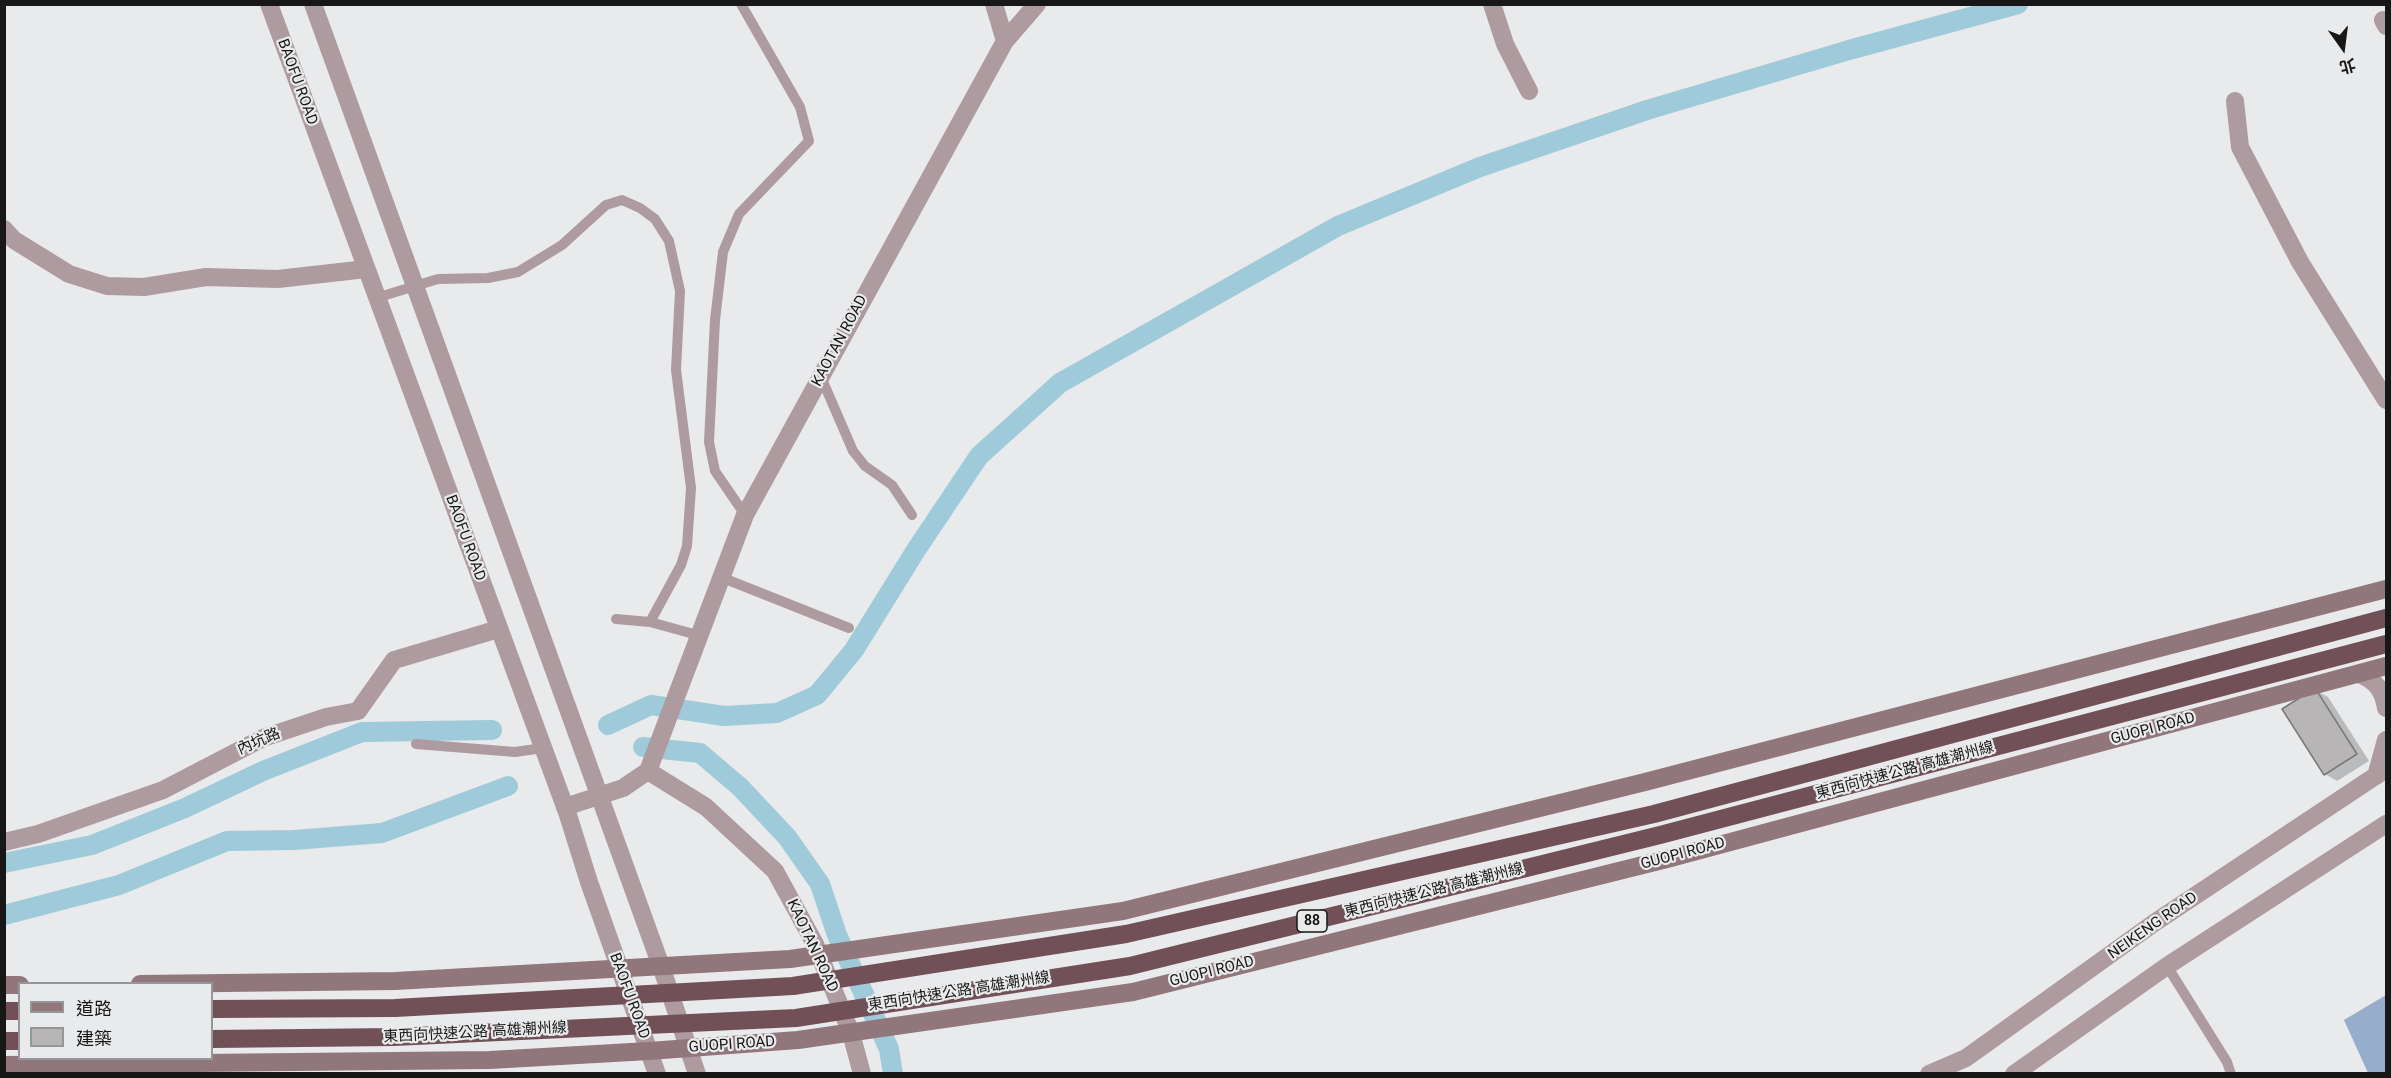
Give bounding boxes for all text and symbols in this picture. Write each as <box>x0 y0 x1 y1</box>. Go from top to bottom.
north arrow <box>2313 18 2373 78</box>
street label: BAOFU ROAD <box>273 37 321 127</box>
text: 北 <box>2337 55 2358 77</box>
street label: KAOTAN ROAD <box>808 292 872 390</box>
street label: BAOFU ROAD <box>441 493 489 583</box>
street label: GUOPI ROAD <box>2109 709 2197 749</box>
street label: 內坑路 <box>235 725 283 759</box>
street label: 東西向快速公路 高雄潮州線 <box>1814 739 1996 803</box>
street label: GUOPI ROAD <box>1639 834 1727 874</box>
street label: 東西向快速公路 高雄潮州線 <box>1343 860 1525 922</box>
street label: NEIKENG ROAD <box>2105 889 2201 963</box>
street label: KAOTAN ROAD <box>783 896 841 996</box>
road number: 88 <box>1297 910 1327 932</box>
street label: BAOFU ROAD <box>605 951 653 1041</box>
street label: GUOPI ROAD <box>1168 953 1256 991</box>
street label: 東西向快速公路 高雄潮州線 <box>867 969 1051 1015</box>
legend <box>18 982 213 1060</box>
text: 道路 <box>76 998 112 1019</box>
street label: 東西向快速公路 高雄潮州線 <box>383 1019 567 1047</box>
text: 建築 <box>76 1028 112 1049</box>
street label: GUOPI ROAD <box>688 1033 776 1057</box>

